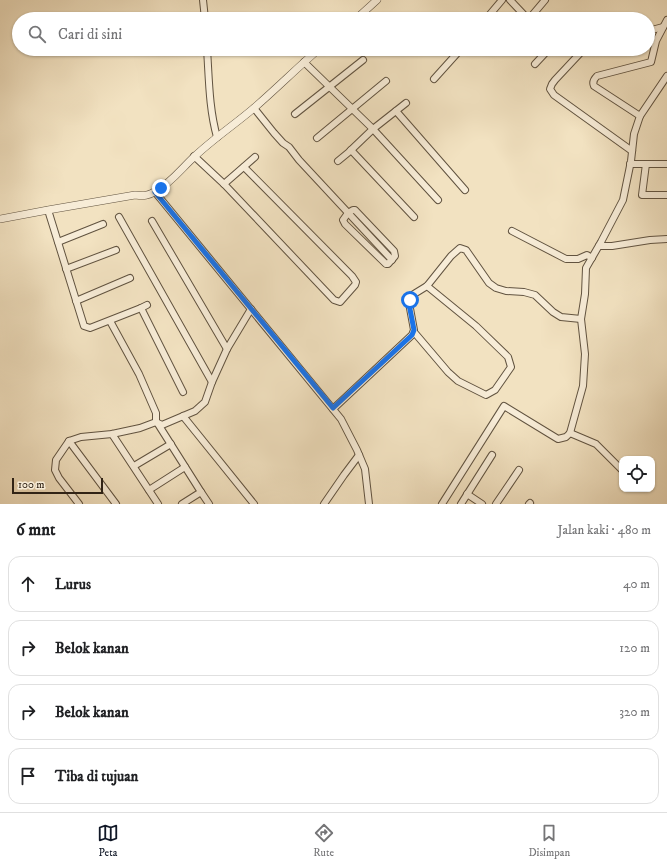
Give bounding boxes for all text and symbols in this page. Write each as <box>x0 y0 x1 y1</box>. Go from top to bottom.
search box <box>12 12 655 56</box>
icon: search <box>26 23 48 45</box>
text: Cari di sini <box>58 25 122 44</box>
route end <box>152 179 170 197</box>
route start <box>401 291 419 309</box>
map controls <box>619 456 655 492</box>
button: locate <box>619 456 655 492</box>
scale bar <box>12 476 103 495</box>
text: 100 m <box>18 478 44 492</box>
text: 6 mnt <box>16 519 56 541</box>
text: Jalan kaki · 480 m <box>558 522 651 538</box>
icon: ahead <box>17 573 39 595</box>
text: Lurus <box>55 575 91 594</box>
text: 40 m <box>623 576 650 592</box>
icon: right <box>17 637 39 659</box>
text: Belok kanan <box>55 639 129 658</box>
text: 120 m <box>619 640 650 656</box>
icon: right <box>17 701 39 723</box>
text: Belok kanan <box>55 703 129 722</box>
text: 320 m <box>619 704 650 720</box>
icon: arrive <box>17 765 39 787</box>
text: Tiba di tujuan <box>55 767 138 786</box>
tab: Peta <box>97 822 119 860</box>
tab: Rute <box>313 822 335 860</box>
tab: Disimpan <box>528 822 570 860</box>

